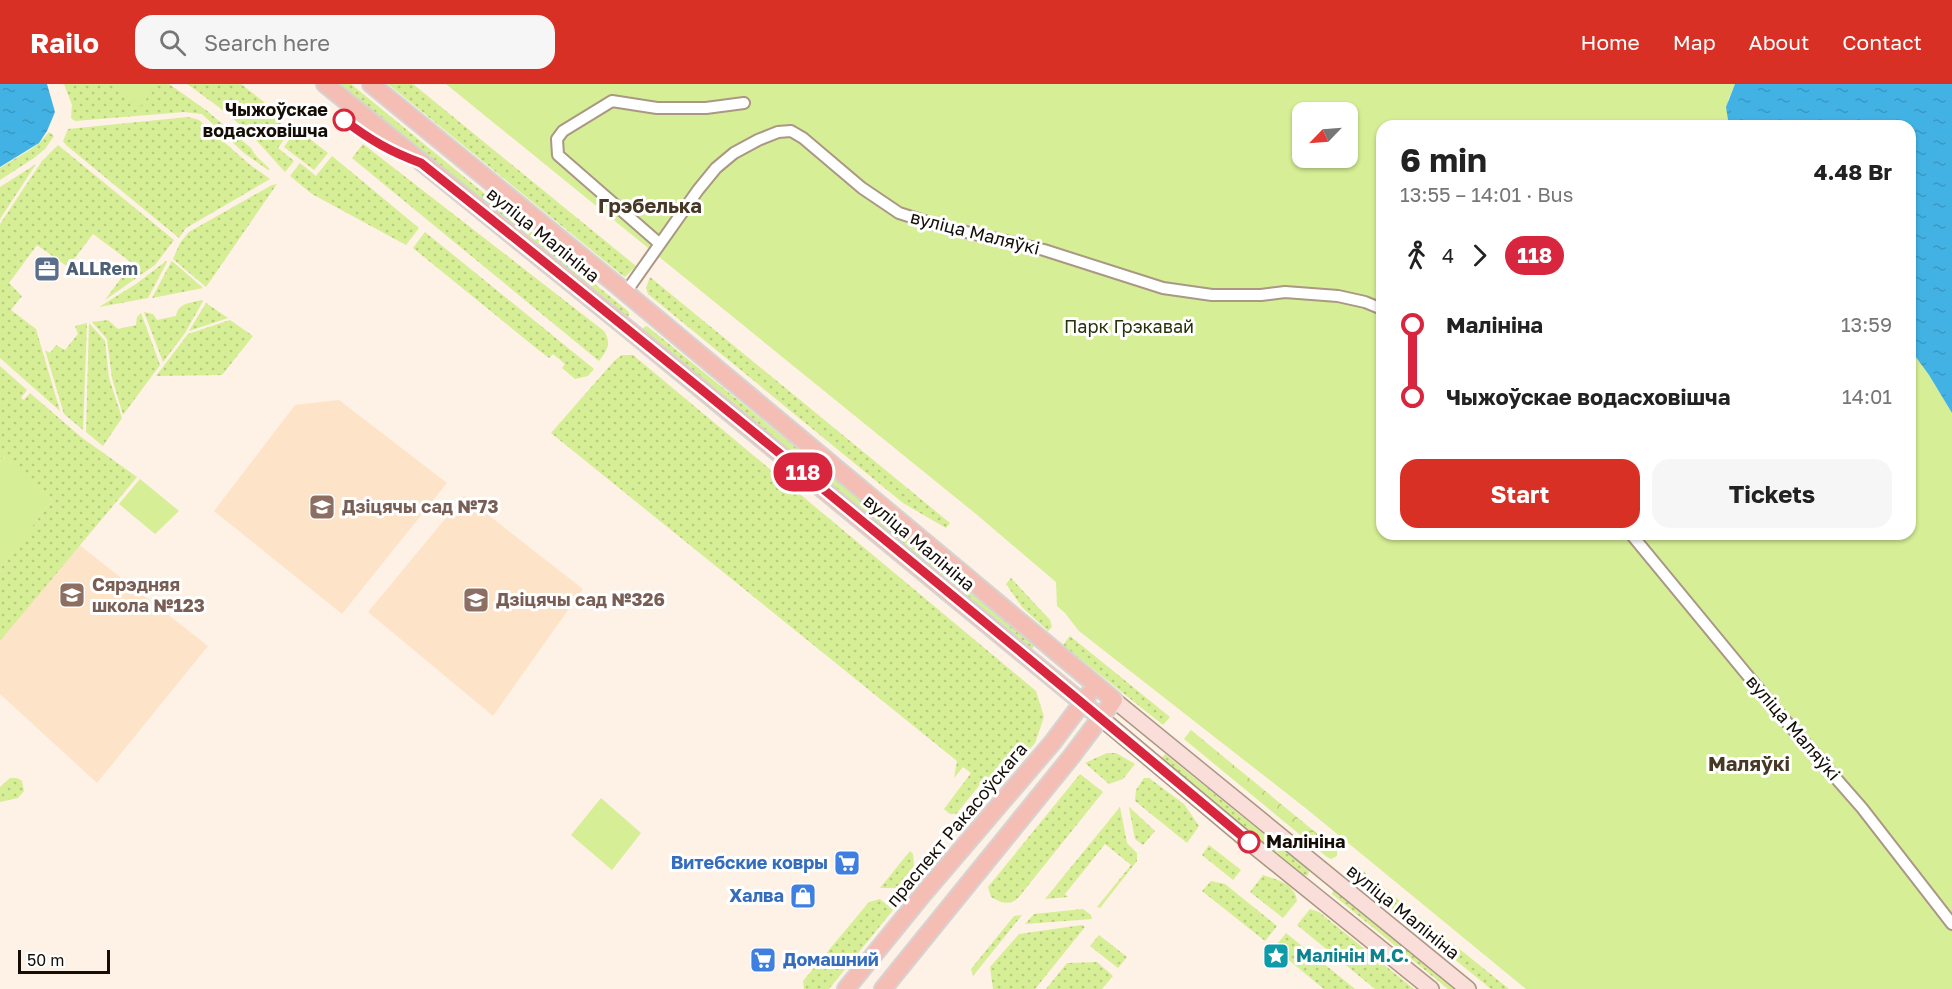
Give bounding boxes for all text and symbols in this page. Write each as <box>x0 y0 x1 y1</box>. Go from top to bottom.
search box <box>135 15 555 69</box>
text: Railo <box>30 26 99 59</box>
icon: search <box>156 26 189 59</box>
text: Search here <box>204 29 330 56</box>
text: Home <box>1580 29 1640 55</box>
text: Map <box>1673 29 1716 55</box>
text: About <box>1749 29 1809 55</box>
text: Contact <box>1842 29 1922 55</box>
place label: Чыжоўскае водасховішча <box>203 98 328 141</box>
north arrow <box>1292 102 1358 168</box>
map controls <box>1292 102 1358 168</box>
marker: Чыжоўскае водасховішча <box>333 109 355 131</box>
text: 6 min <box>1400 140 1487 179</box>
text: 4.48 Br <box>1814 158 1892 185</box>
street label: вуліца Малініна <box>483 182 605 286</box>
text: 13:55 – 14:01 · Bus <box>1400 182 1573 206</box>
district label: Грэбелька <box>598 193 702 217</box>
street label: вуліца Маляўкі <box>908 205 1042 259</box>
icon: walk <box>1400 239 1433 272</box>
icon: forward <box>1463 239 1496 272</box>
text: 118 <box>1517 242 1552 268</box>
text: 4 <box>1442 243 1454 267</box>
office icon: ALLRem <box>32 254 62 284</box>
place label: ALLRem <box>66 257 138 279</box>
text: Малініна <box>1446 311 1543 338</box>
text: 13:59 <box>1841 312 1892 336</box>
park label: Парк Грэкавай <box>1064 315 1194 337</box>
text: Чыжоўскае водасховішча <box>1446 383 1730 410</box>
text: 14:01 <box>1842 384 1892 408</box>
line badge: 118 <box>768 452 838 492</box>
text: 118 <box>785 459 821 485</box>
button: Start <box>1400 459 1640 528</box>
button: Tickets <box>1652 459 1892 528</box>
street label: вуліца Малініна <box>859 489 980 595</box>
school or university icon: Дзіцячы сад №73 <box>307 492 337 522</box>
place label: Дзіцячы сад №73 <box>342 495 498 517</box>
place label: Сярэдняя школа №123 <box>92 573 205 616</box>
school or university icon: Сярэдняя школа №123 <box>57 580 87 610</box>
school or university icon: Дзіцячы сад №326 <box>461 585 491 615</box>
place label: Дзіцячы сад №326 <box>496 588 665 610</box>
street label: вуліца Маляўкі <box>1741 671 1845 785</box>
street label: праспект Ракасоўскага <box>881 738 1031 911</box>
district label: Маляўкі <box>1708 752 1790 776</box>
place label: Малініна <box>1266 830 1345 852</box>
marker: Малініна <box>1238 831 1260 853</box>
supermarket icon: Витебские ковры <box>832 848 862 878</box>
place label: Витебские ковры <box>671 851 828 873</box>
street label: вуліца Малініна <box>1343 859 1465 963</box>
shop icon: Халва <box>788 881 818 911</box>
place label: Халва <box>729 884 784 906</box>
place icon: Малінін М.С. <box>1261 941 1291 971</box>
place label: Малінін М.С. <box>1296 944 1409 966</box>
supermarket icon: Домашний <box>748 945 778 975</box>
scale bar <box>18 947 110 974</box>
place label: Домашний <box>783 948 879 970</box>
text: 50 m <box>27 950 64 970</box>

